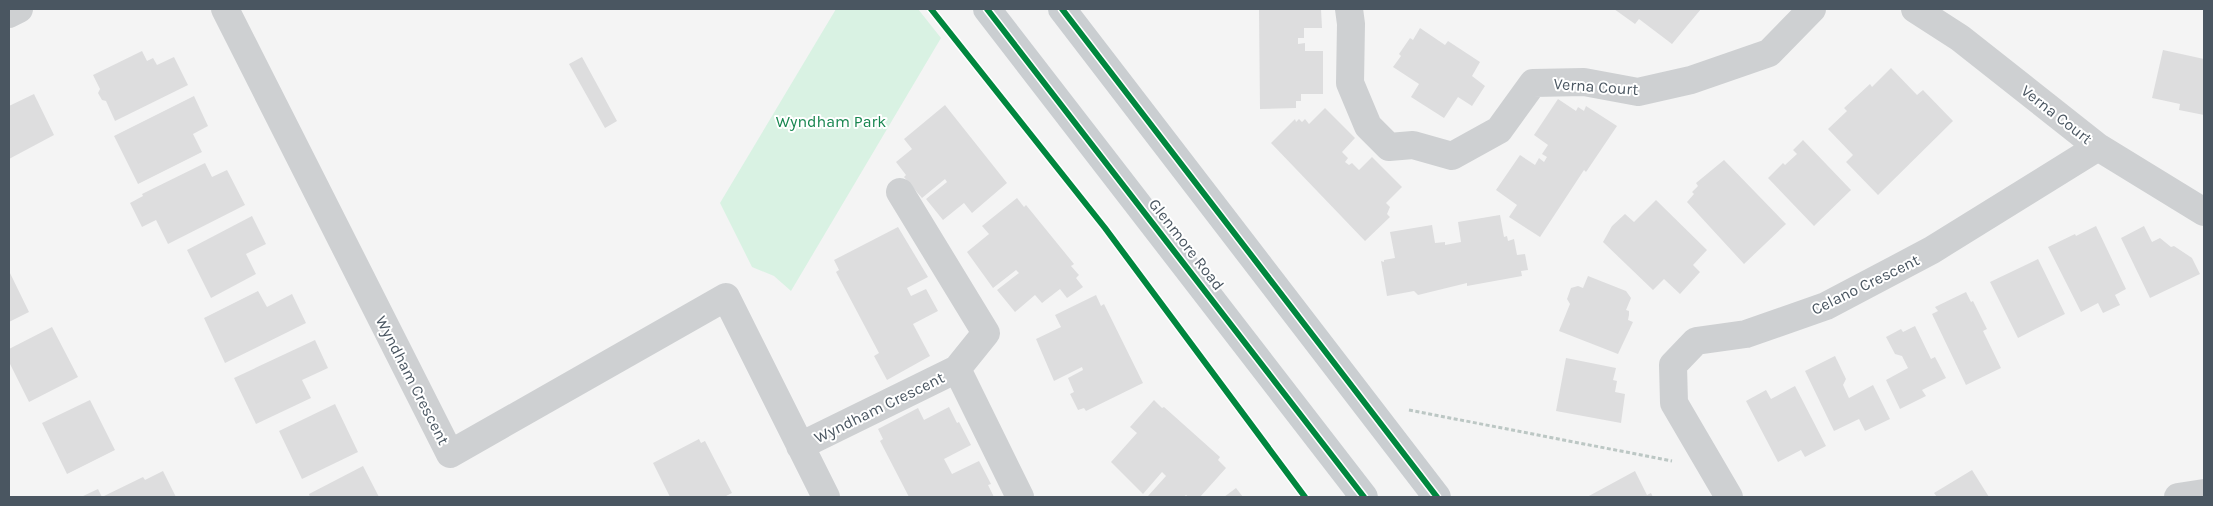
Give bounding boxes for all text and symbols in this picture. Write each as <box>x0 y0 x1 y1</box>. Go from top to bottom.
street label: Verna Court <box>1553 74 1639 99</box>
street label: Verna Court <box>2017 81 2096 148</box>
park label: Wyndham Park <box>776 112 886 131</box>
street label: Glenmore Road <box>1145 195 1228 294</box>
street label: Celano Crescent <box>1808 250 1922 319</box>
street label: Wyndham Crescent <box>372 312 453 448</box>
street label: Wyndham Crescent <box>811 368 947 447</box>

